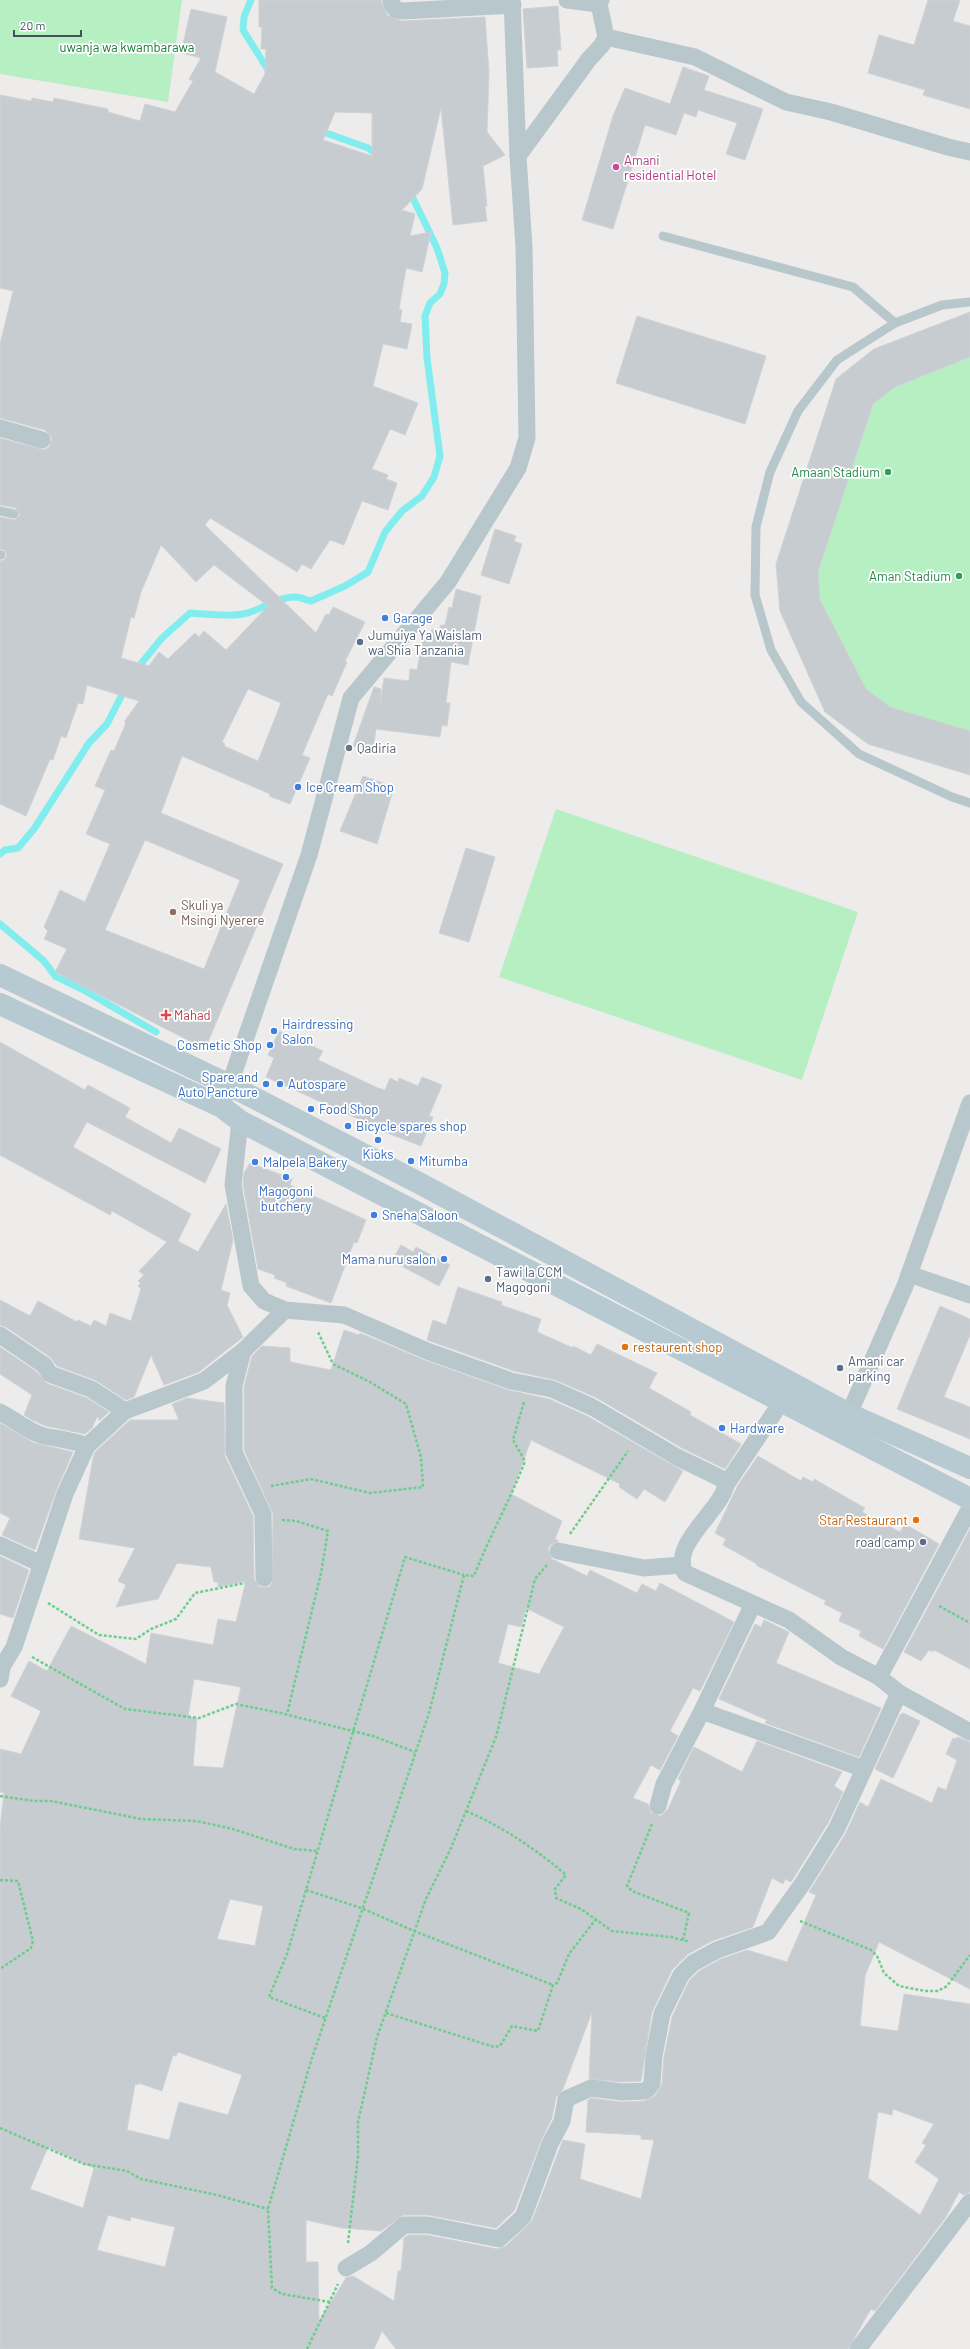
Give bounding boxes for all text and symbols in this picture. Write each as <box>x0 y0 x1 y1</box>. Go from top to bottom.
scale bar <box>14 12 81 38</box>
text: 20 m <box>20 18 46 32</box>
park label: uwanja wa kwambarawa <box>60 39 194 55</box>
place label: Amani residential Hotel <box>624 152 716 183</box>
marker: Amani residential Hotel <box>611 162 621 172</box>
place label: Amaan Stadium <box>791 464 880 480</box>
marker: Amaan Stadium <box>883 467 893 477</box>
place label: Aman Stadium <box>869 568 951 584</box>
marker: Aman Stadium <box>954 571 964 581</box>
place label: Garage <box>393 610 433 626</box>
marker: Garage <box>380 613 390 623</box>
place label: Jumuiya Ya Waislam wa Shia Tanzania <box>368 627 482 658</box>
marker: Jumuiya Ya Waislam wa Shia Tanzania <box>355 637 365 647</box>
place label: Qadiria <box>357 740 396 756</box>
marker: Qadiria <box>344 743 354 753</box>
place label: Ice Cream Shop <box>306 779 394 795</box>
marker: Ice Cream Shop <box>293 782 303 792</box>
place label: Skuli ya Msingi Nyerere <box>181 897 264 928</box>
marker: Skuli ya Msingi Nyerere <box>168 907 178 917</box>
place label: Mahad <box>174 1007 211 1023</box>
marker: Mahad <box>161 1010 171 1020</box>
place label: Hairdressing Salon <box>282 1016 353 1047</box>
marker: Hairdressing Salon <box>269 1026 279 1036</box>
place label: Cosmetic Shop <box>177 1037 262 1053</box>
marker: Cosmetic Shop <box>265 1040 275 1050</box>
place label: Spare and Auto Pancture <box>178 1069 258 1100</box>
place label: Autospare <box>288 1076 346 1092</box>
marker: Spare and Auto Pancture <box>261 1079 271 1089</box>
marker: Autospare <box>275 1079 285 1089</box>
place label: Food Shop <box>319 1101 379 1117</box>
marker: Food Shop <box>306 1104 316 1114</box>
place label: Bicycle spares shop <box>356 1118 467 1134</box>
marker: Bicycle spares shop <box>343 1121 353 1131</box>
marker: Kioks <box>373 1135 383 1145</box>
place label: Kioks <box>362 1146 394 1162</box>
place label: Mitumba <box>419 1153 468 1169</box>
place label: Malpela Bakery <box>263 1154 347 1170</box>
marker: Mitumba <box>406 1156 416 1166</box>
marker: Malpela Bakery <box>250 1157 260 1167</box>
marker: Magogoni butchery <box>281 1172 291 1182</box>
place label: Magogoni butchery <box>259 1183 313 1214</box>
place label: Sneha Saloon <box>382 1207 458 1223</box>
marker: Sneha Saloon <box>369 1210 379 1220</box>
place label: Mama nuru salon <box>342 1251 436 1267</box>
marker: Mama nuru salon <box>439 1254 449 1264</box>
place label: Tawi la CCM Magogoni <box>496 1264 562 1295</box>
marker: Tawi la CCM Magogoni <box>483 1274 493 1284</box>
place label: restaurent shop <box>633 1339 722 1355</box>
marker: restaurent shop <box>620 1342 630 1352</box>
place label: Amani car parking <box>848 1353 905 1384</box>
marker: Amani car parking <box>835 1363 845 1373</box>
place label: Hardware <box>730 1420 784 1436</box>
marker: Hardware <box>717 1423 727 1433</box>
place label: Star Restaurant <box>819 1512 908 1528</box>
marker: Star Restaurant <box>911 1515 921 1525</box>
place label: road camp <box>856 1534 915 1550</box>
marker: road camp <box>918 1537 928 1547</box>

